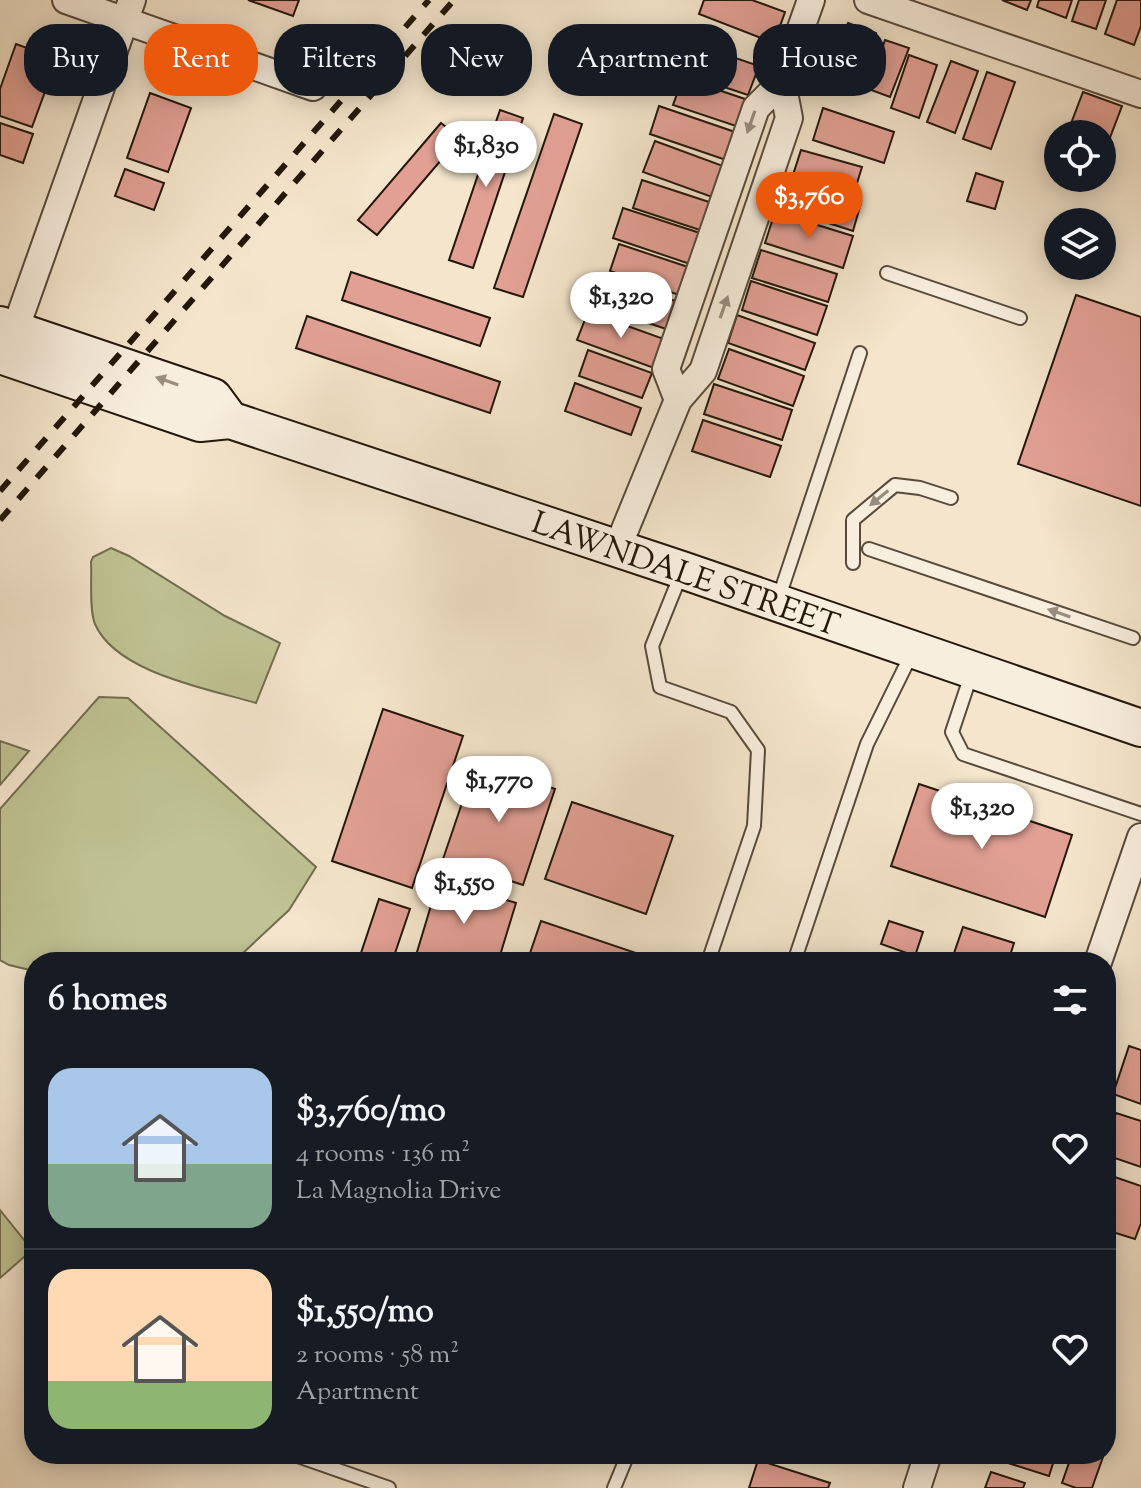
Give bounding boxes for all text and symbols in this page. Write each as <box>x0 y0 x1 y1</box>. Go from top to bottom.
chip: Buy <box>24 24 128 96</box>
chip: Rent <box>144 24 258 96</box>
chip: Filters <box>274 24 405 96</box>
chip: New <box>421 24 532 96</box>
chip: Apartment <box>548 24 737 96</box>
chip: House <box>753 24 886 96</box>
one-way arrow <box>744 110 757 134</box>
map controls <box>1044 120 1116 280</box>
button: locate <box>1044 120 1116 192</box>
pin: $1,830 <box>421 121 551 189</box>
text: $1,830 <box>453 128 519 165</box>
pin: $3,760 <box>744 172 874 240</box>
text: $3,760 <box>774 179 844 216</box>
button: layers <box>1044 208 1116 280</box>
pin: $1,320 <box>556 272 686 340</box>
text: $1,320 <box>588 279 654 316</box>
one-way arrow <box>719 295 731 319</box>
one-way arrow <box>154 375 178 387</box>
one-way arrow <box>870 489 890 506</box>
street label: LAWNDALE STREET <box>525 502 845 650</box>
one-way arrow <box>1047 607 1071 619</box>
pin: $1,770 <box>434 756 564 824</box>
text: $1,770 <box>465 763 533 800</box>
pin: $1,320 <box>917 783 1047 851</box>
text: $1,320 <box>949 790 1015 827</box>
pin: $1,550 <box>399 858 529 926</box>
text: $1,550 <box>433 865 495 902</box>
text: 6 homes <box>48 976 167 1025</box>
icon: filters <box>1048 978 1092 1022</box>
text: $3,760/mo <box>296 1087 446 1136</box>
icon: home <box>112 1100 208 1196</box>
icon: heart <box>1048 1126 1092 1170</box>
text: 4 rooms · 136 m² <box>296 1136 470 1173</box>
text: La Magnolia Drive <box>296 1173 501 1210</box>
text: $1,550/mo <box>296 1288 434 1337</box>
icon: home <box>112 1301 208 1397</box>
icon: heart <box>1048 1327 1092 1371</box>
text: 2 rooms · 58 m² <box>296 1337 459 1374</box>
text: Apartment <box>296 1374 419 1411</box>

